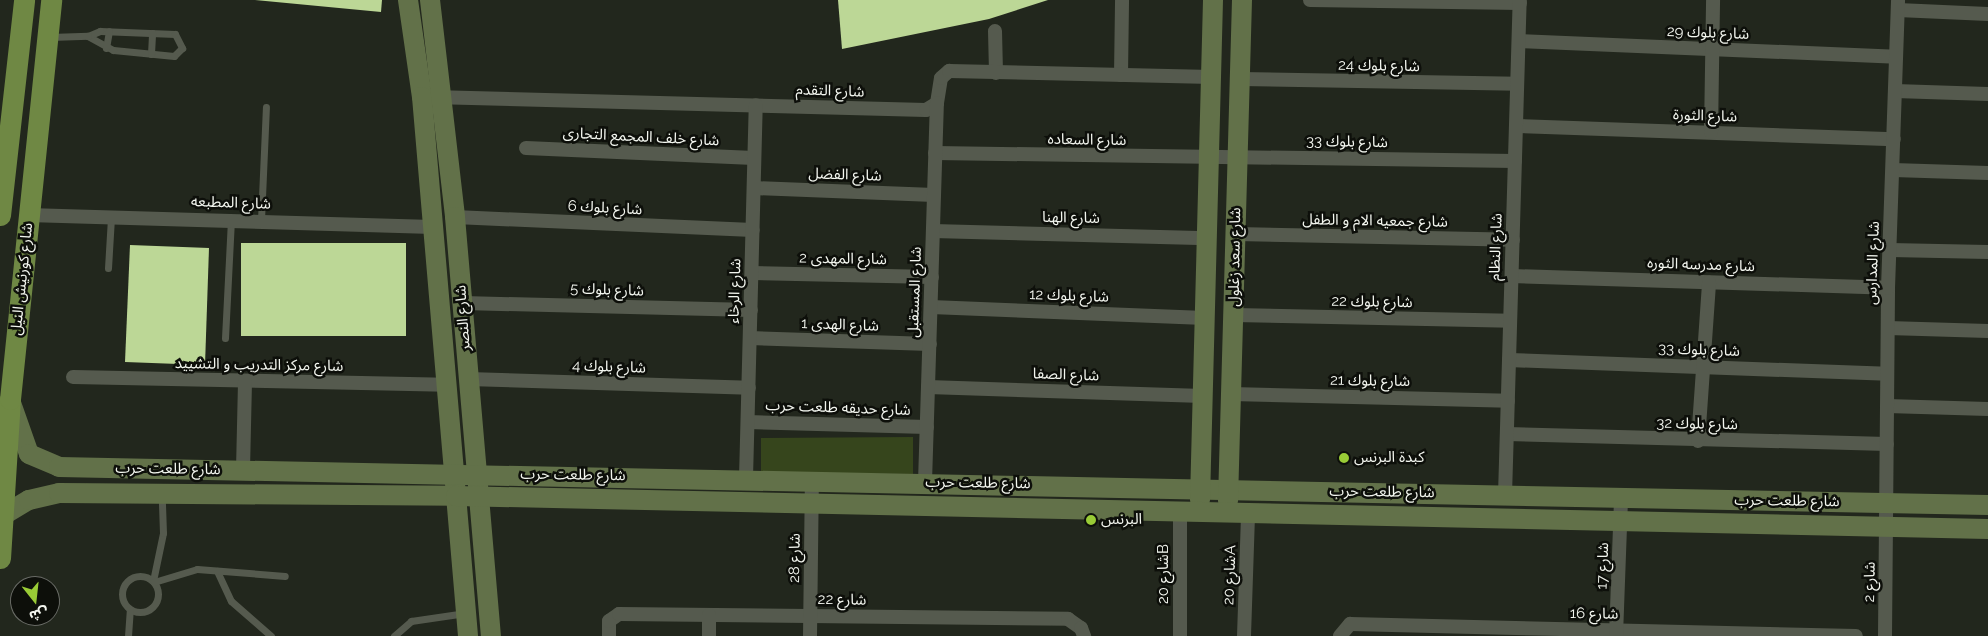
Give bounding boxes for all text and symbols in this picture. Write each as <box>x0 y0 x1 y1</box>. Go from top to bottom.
street label: شارع بلوك 29 <box>1667 23 1749 43</box>
street label: شارع بلوك 24 <box>1338 56 1420 76</box>
street label: شارع التقدم <box>795 81 865 101</box>
street label: شارع الثورة <box>1673 106 1737 126</box>
street label: شارع خلف المجمع التجارى <box>562 124 720 150</box>
street label: شارع السعاده <box>1048 130 1126 150</box>
street label: شارع بلوك 33 <box>1306 132 1388 152</box>
street label: شارع الفضل <box>808 165 882 185</box>
street label: شارع المطبعه <box>191 193 271 213</box>
street label: شارع بلوك 6 <box>567 197 643 219</box>
street label: شارع سعد زغلول <box>1225 207 1245 307</box>
street label: شارع الهنا <box>1042 208 1100 228</box>
street label: شارع جمعيه الام و الطفل <box>1302 211 1448 231</box>
street label: شارع النظام <box>1486 213 1506 281</box>
street label: شارع المدارس <box>1863 221 1883 305</box>
street label: شارع كورنيش النيل <box>7 222 37 336</box>
street label: شارع المستقبل <box>904 246 926 338</box>
street label: شارع المهدى 2 <box>799 249 887 269</box>
street label: شارع مدرسه الثوره <box>1647 254 1755 276</box>
street label: شارع الرخاء <box>725 258 745 324</box>
street label: شارع بلوك 5 <box>570 280 644 300</box>
street label: شارع النصر <box>452 285 474 351</box>
street label: شارع بلوك 12 <box>1029 286 1109 306</box>
street label: شارع بلوك 22 <box>1331 292 1413 312</box>
street label: شارع الهدى 1 <box>801 315 879 335</box>
street label: شارع بلوك 33 <box>1658 340 1740 360</box>
street label: شارع مركز التدريب و التشييد <box>175 355 343 375</box>
street label: شارع بلوك 4 <box>572 357 646 377</box>
street label: شارع الصفا <box>1032 365 1100 385</box>
street label: شارع بلوك 21 <box>1330 371 1410 391</box>
street label: شارع حديقه طلعت حرب <box>765 396 911 420</box>
street label: شارع بلوك 32 <box>1656 414 1738 434</box>
place label: كبدة البرنس <box>1354 449 1424 467</box>
marker: كبدة البرنس <box>1338 452 1350 464</box>
street label: شارع طلعت حرب <box>115 459 221 479</box>
street label: شارع طلعت حرب <box>520 465 626 485</box>
street label: شارع طلعت حرب <box>925 473 1031 493</box>
street label: شارع طلعت حرب <box>1329 482 1435 502</box>
street label: شارع طلعت حرب <box>1734 491 1840 511</box>
place label: البرنس <box>1101 511 1142 529</box>
marker: البرنس <box>1085 514 1097 526</box>
street label: شارع 28 <box>786 533 804 583</box>
street label: شارع 17 <box>1593 542 1613 590</box>
street label: شارع 20B <box>1155 544 1173 604</box>
street label: شارع 20A <box>1220 545 1240 605</box>
street label: شارع 2 <box>1861 561 1879 603</box>
north arrow <box>10 576 60 626</box>
street label: شارع 22 <box>818 591 866 609</box>
text: ش <box>27 604 50 625</box>
street label: شارع 16 <box>1570 605 1618 623</box>

